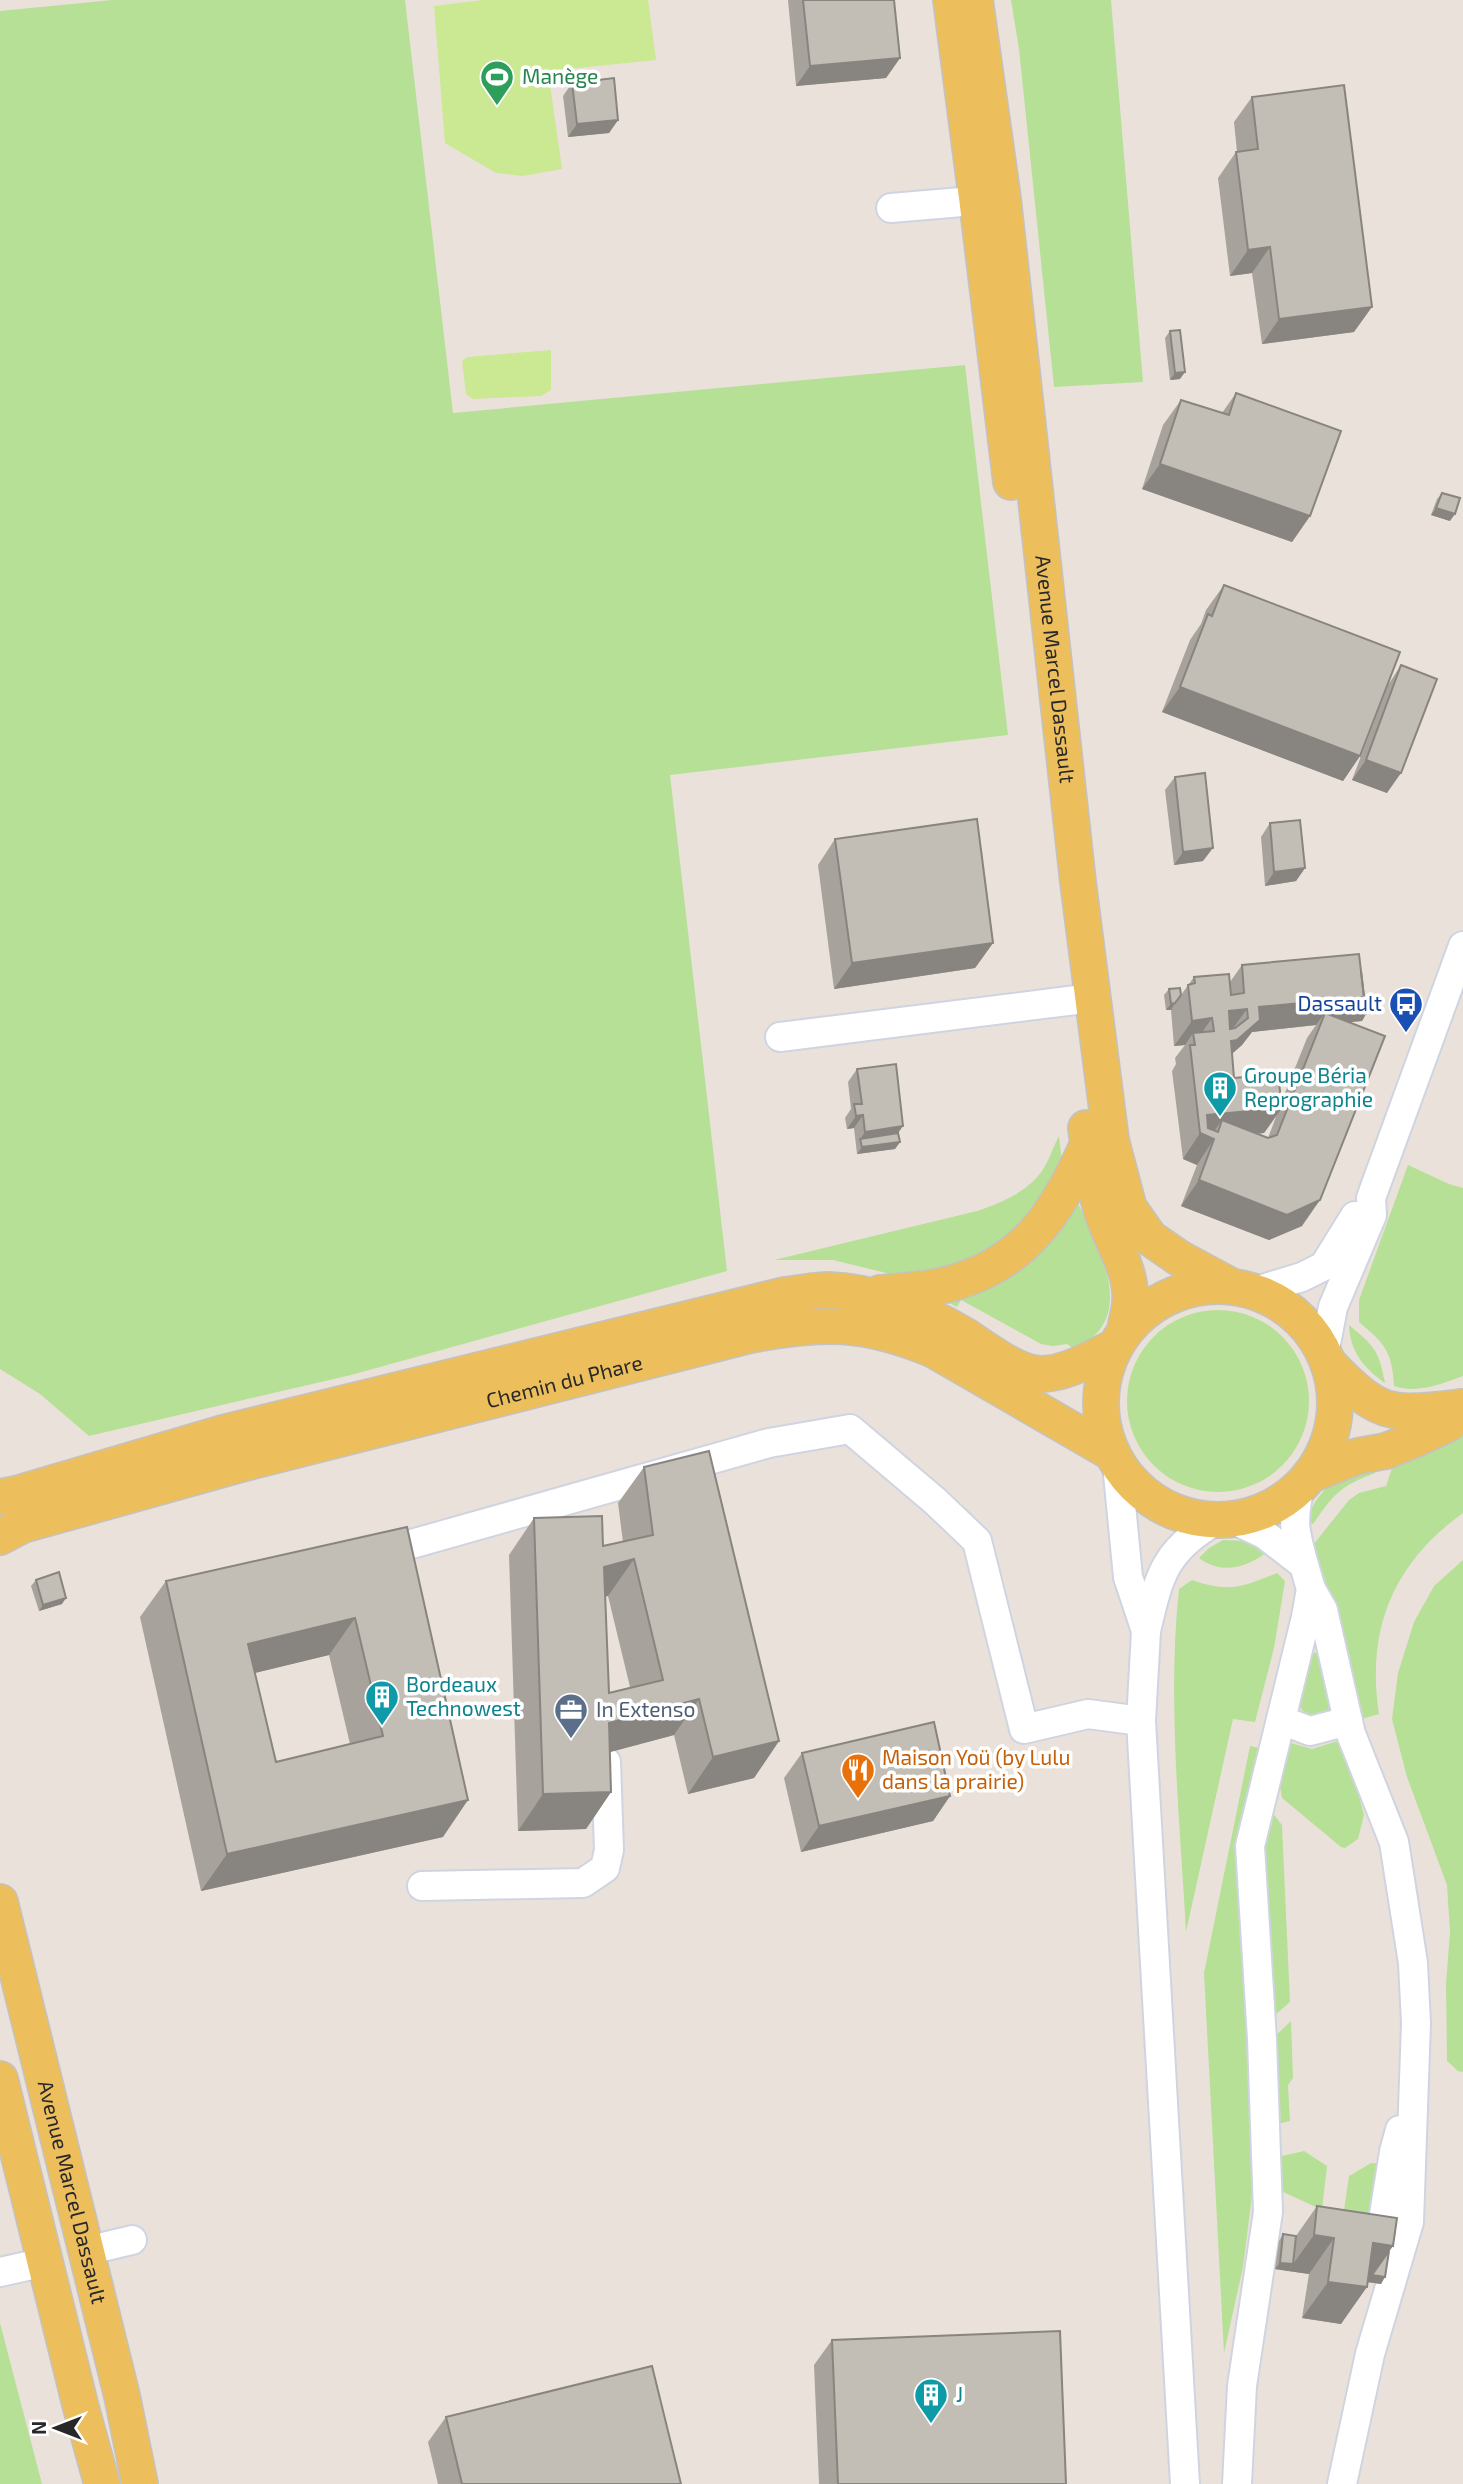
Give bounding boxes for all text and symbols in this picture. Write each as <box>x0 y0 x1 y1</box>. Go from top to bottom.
sports icon: Manège <box>478 58 516 107</box>
place label: Manège <box>522 63 598 88</box>
street label: Avenue Marcel Dassault <box>1031 554 1081 784</box>
bus stop icon: Dassault <box>1387 985 1425 1034</box>
place label: Dassault <box>1298 990 1382 1015</box>
place label: Groupe Béria Reprographie <box>1244 1062 1373 1111</box>
building icon: Groupe Béria Reprographie <box>1201 1069 1239 1118</box>
street label: Chemin du Phare <box>483 1349 645 1412</box>
place label: Bordeaux Technowest <box>406 1671 521 1720</box>
building icon: Bordeaux Technowest <box>363 1678 401 1727</box>
office icon: In Extenso <box>552 1691 590 1740</box>
place label: In Extenso <box>596 1696 695 1721</box>
place label: Maison Yoü (by Lulu dans la prairie) <box>882 1744 1071 1793</box>
restaurant icon: Maison Yoü (by Lulu dans la prairie) <box>839 1751 877 1800</box>
street label: Avenue Marcel Dassault <box>34 2078 113 2306</box>
building icon: J <box>912 2376 950 2425</box>
place label: J <box>956 2381 963 2406</box>
north arrow <box>21 2393 91 2463</box>
text: N <box>27 2421 50 2435</box>

